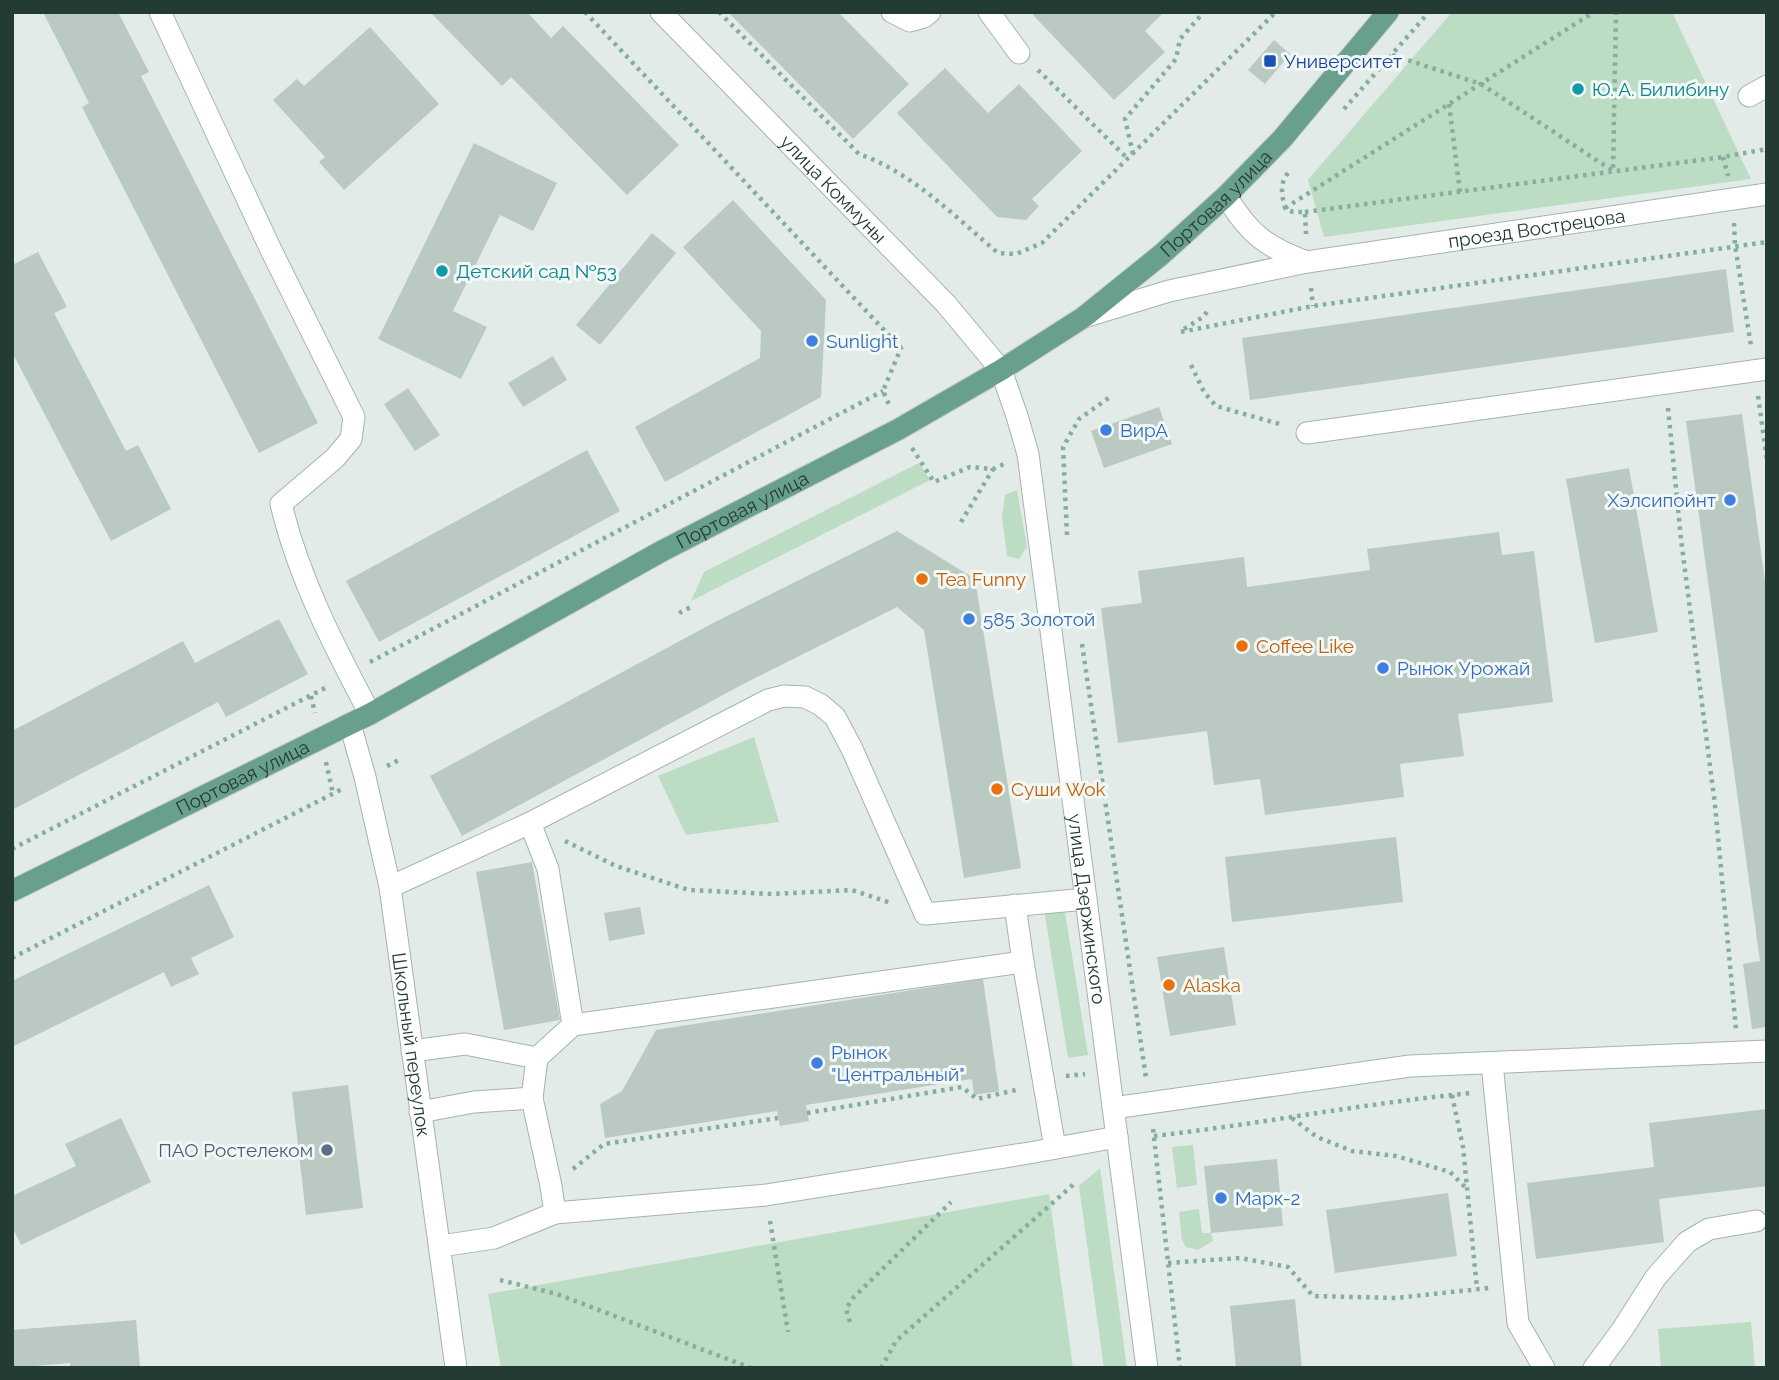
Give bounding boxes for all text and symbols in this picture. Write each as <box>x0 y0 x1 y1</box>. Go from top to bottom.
place label: Университет <box>1284 50 1402 72</box>
marker: Университет <box>1262 53 1278 69</box>
place label: Ю. А. Билибину <box>1592 78 1729 100</box>
marker: Ю. А. Билибину <box>1570 81 1586 97</box>
street label: улица Коммуны <box>776 130 891 247</box>
street label: Портовая улица <box>1156 145 1276 261</box>
street label: проезд Вострецова <box>1447 204 1627 252</box>
place label: Детский сад №53 <box>456 260 617 282</box>
marker: Детский сад №53 <box>434 263 450 279</box>
place label: Sunlight <box>826 330 899 352</box>
marker: Sunlight <box>804 333 820 349</box>
place label: ВирА <box>1120 419 1168 441</box>
marker: ВирА <box>1098 422 1114 438</box>
street label: Портовая улица <box>672 467 812 553</box>
place label: Хэлсипойнт <box>1607 489 1716 511</box>
marker: Хэлсипойнт <box>1722 492 1738 508</box>
place label: Tea Funny <box>936 568 1026 590</box>
marker: Tea Funny <box>914 571 930 587</box>
place label: 585 Золотой <box>983 608 1095 630</box>
marker: 585 Золотой <box>961 611 977 627</box>
place label: Coffee Like <box>1256 635 1354 657</box>
marker: Coffee Like <box>1234 638 1250 654</box>
place label: Рынок Урожай <box>1397 657 1530 679</box>
marker: Рынок Урожай <box>1375 660 1391 676</box>
street label: Портовая улица <box>172 735 312 819</box>
place label: Суши Wok <box>1011 778 1106 800</box>
marker: Суши Wok <box>989 781 1005 797</box>
street label: улица Дзержинского <box>1064 812 1111 1006</box>
street label: Школьный переулок <box>388 951 435 1138</box>
place label: Alaska <box>1183 974 1241 996</box>
marker: Alaska <box>1161 977 1177 993</box>
place label: Рынок "Центральный" <box>831 1041 965 1085</box>
marker: Рынок "Центральный" <box>809 1055 825 1071</box>
place label: ПАО Ростелеком <box>158 1139 313 1161</box>
marker: ПАО Ростелеком <box>319 1142 335 1158</box>
place label: Марк-2 <box>1235 1187 1301 1209</box>
marker: Марк-2 <box>1213 1190 1229 1206</box>

